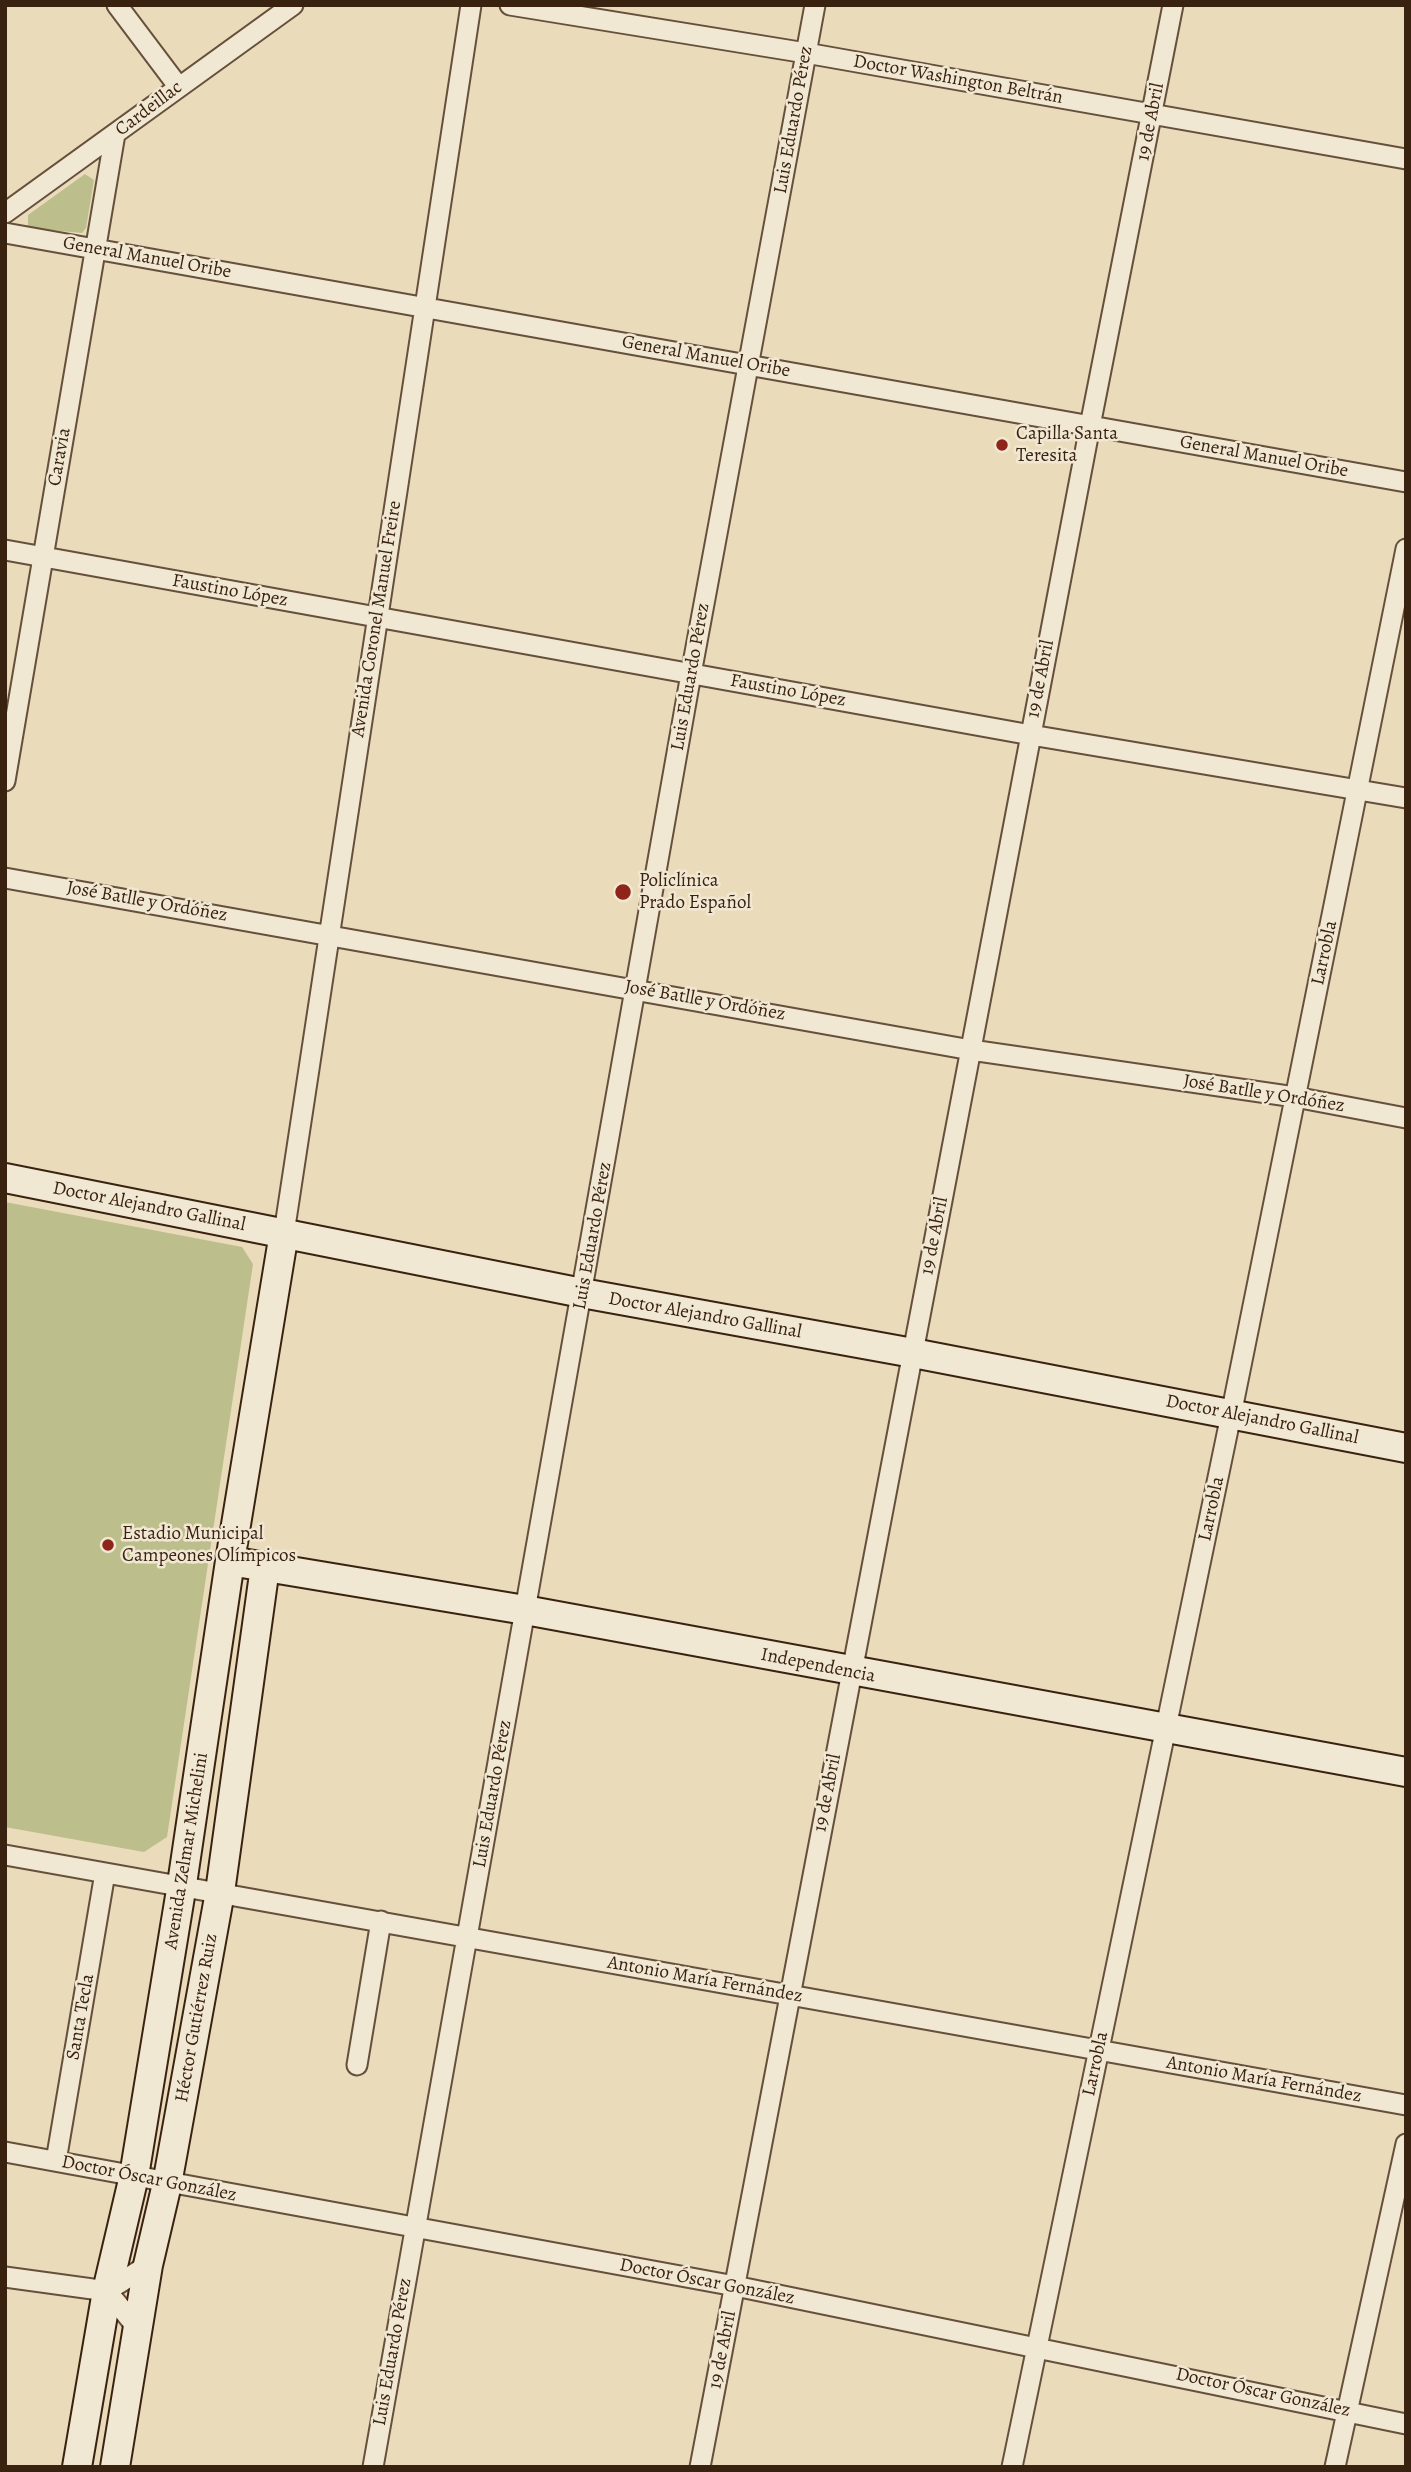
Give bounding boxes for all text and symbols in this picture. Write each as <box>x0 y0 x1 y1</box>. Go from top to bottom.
street label: Luis Eduardo Pérez <box>770 44 818 196</box>
street label: Doctor Washington Beltrán <box>851 50 1065 110</box>
street label: Cardeillac <box>111 76 187 142</box>
street label: 19 de Abril <box>1132 81 1170 163</box>
street label: General Manuel Oribe <box>61 232 233 284</box>
street label: General Manuel Oribe <box>620 331 792 383</box>
place label: Capilla Santa Teresita <box>1016 423 1118 467</box>
street label: Caravia <box>44 426 76 488</box>
street label: General Manuel Oribe <box>1178 431 1350 483</box>
marker: Capilla Santa Teresita <box>994 437 1010 453</box>
street label: Avenida Coronel Manuel Freire <box>347 499 407 739</box>
street label: Faustino López <box>170 570 290 612</box>
street label: Luis Eduardo Pérez <box>667 601 715 753</box>
street label: 19 de Abril <box>1022 638 1060 720</box>
street label: Faustino López <box>728 670 848 712</box>
place label: Policlínica Prado Español <box>639 870 751 914</box>
street label: José Batlle y Ordóñez <box>65 877 229 927</box>
marker: Policlínica Prado Español <box>613 882 633 902</box>
street label: Larrobla <box>1307 919 1343 987</box>
street label: José Batlle y Ordóñez <box>623 976 787 1026</box>
street label: José Batlle y Ordóñez <box>1182 1070 1346 1118</box>
street label: Luis Eduardo Pérez <box>569 1160 617 1312</box>
street label: Doctor Alejandro Gallinal <box>51 1177 247 1237</box>
street label: 19 de Abril <box>916 1195 954 1277</box>
street label: Doctor Alejandro Gallinal <box>607 1288 803 1344</box>
street label: Doctor Alejandro Gallinal <box>1164 1390 1360 1450</box>
street label: Larrobla <box>1194 1475 1230 1543</box>
place label: Estadio Municipal Campeones Olímpicos <box>122 1523 296 1567</box>
marker: Estadio Municipal Campeones Olímpicos <box>100 1537 116 1553</box>
street label: Independencia <box>759 1644 877 1688</box>
street label: Luis Eduardo Pérez <box>469 1718 517 1870</box>
street label: Avenida Zelmar Michelini <box>160 1751 214 1951</box>
street label: 19 de Abril <box>809 1752 847 1834</box>
street label: Héctor Gutiérrez Ruiz <box>171 1932 223 2104</box>
street label: Antonio María Fernández <box>606 1952 804 2008</box>
street label: Santa Tecla <box>62 1972 100 2062</box>
street label: Larrobla <box>1078 2030 1114 2098</box>
street label: Antonio María Fernández <box>1165 2052 1363 2108</box>
street label: Doctor Óscar González <box>60 2151 238 2207</box>
street label: Doctor Óscar González <box>618 2254 796 2310</box>
street label: Luis Eduardo Pérez <box>369 2276 417 2428</box>
street label: 19 de Abril <box>704 2309 742 2391</box>
street label: Doctor Óscar González <box>1174 2363 1352 2423</box>

